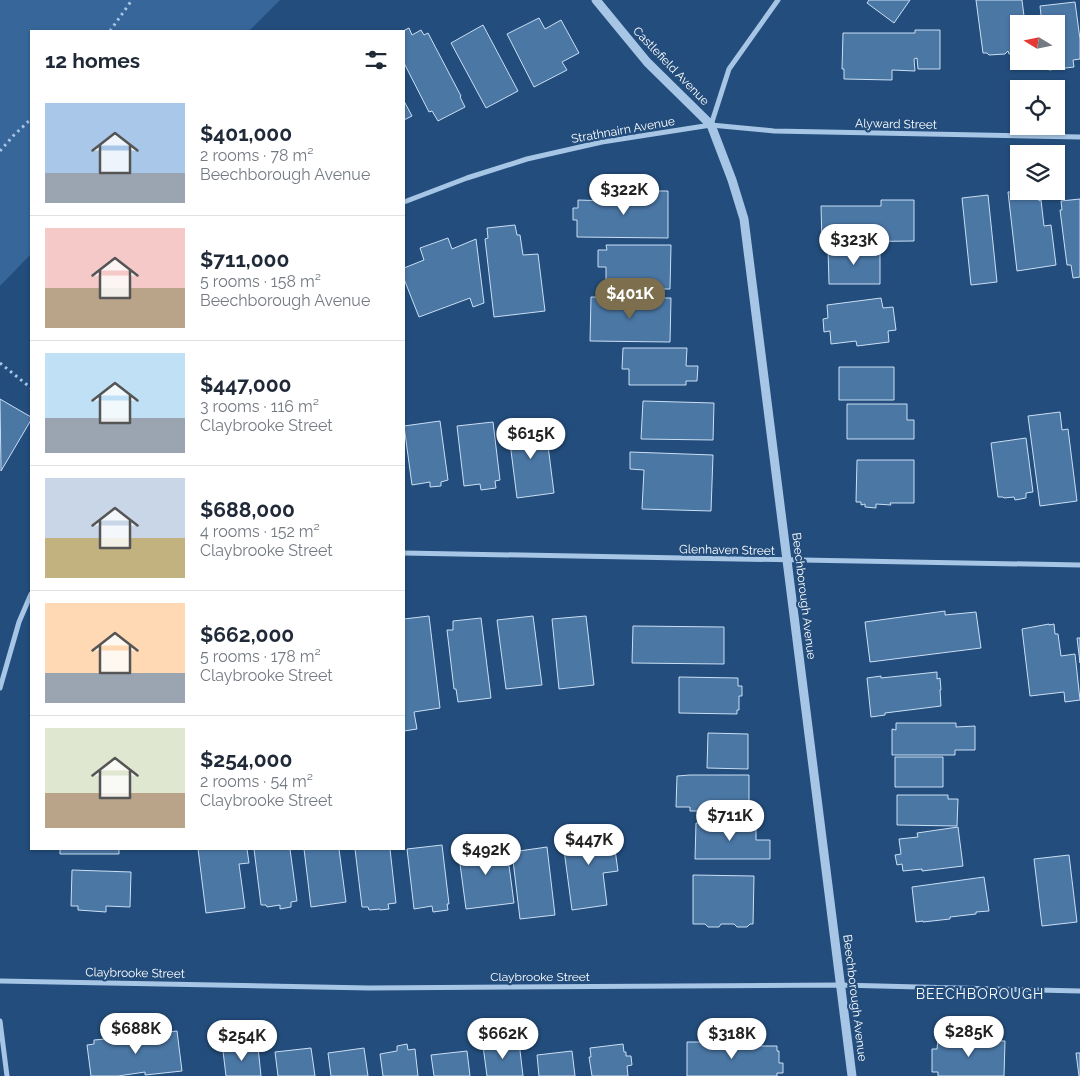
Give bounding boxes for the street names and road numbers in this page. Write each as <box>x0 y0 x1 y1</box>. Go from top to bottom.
street label: Castlefield Avenue <box>630 24 712 108</box>
street label: Strathnairn Avenue <box>570 114 676 146</box>
street label: Alyward Street <box>855 116 937 132</box>
street label: Beechborough Avenue <box>789 532 819 660</box>
street label: Glenhaven Street <box>679 542 775 558</box>
street label: Beechborough Avenue <box>840 934 870 1062</box>
street label: Claybrooke Street <box>85 965 185 981</box>
street label: Claybrooke Street <box>490 970 590 984</box>

